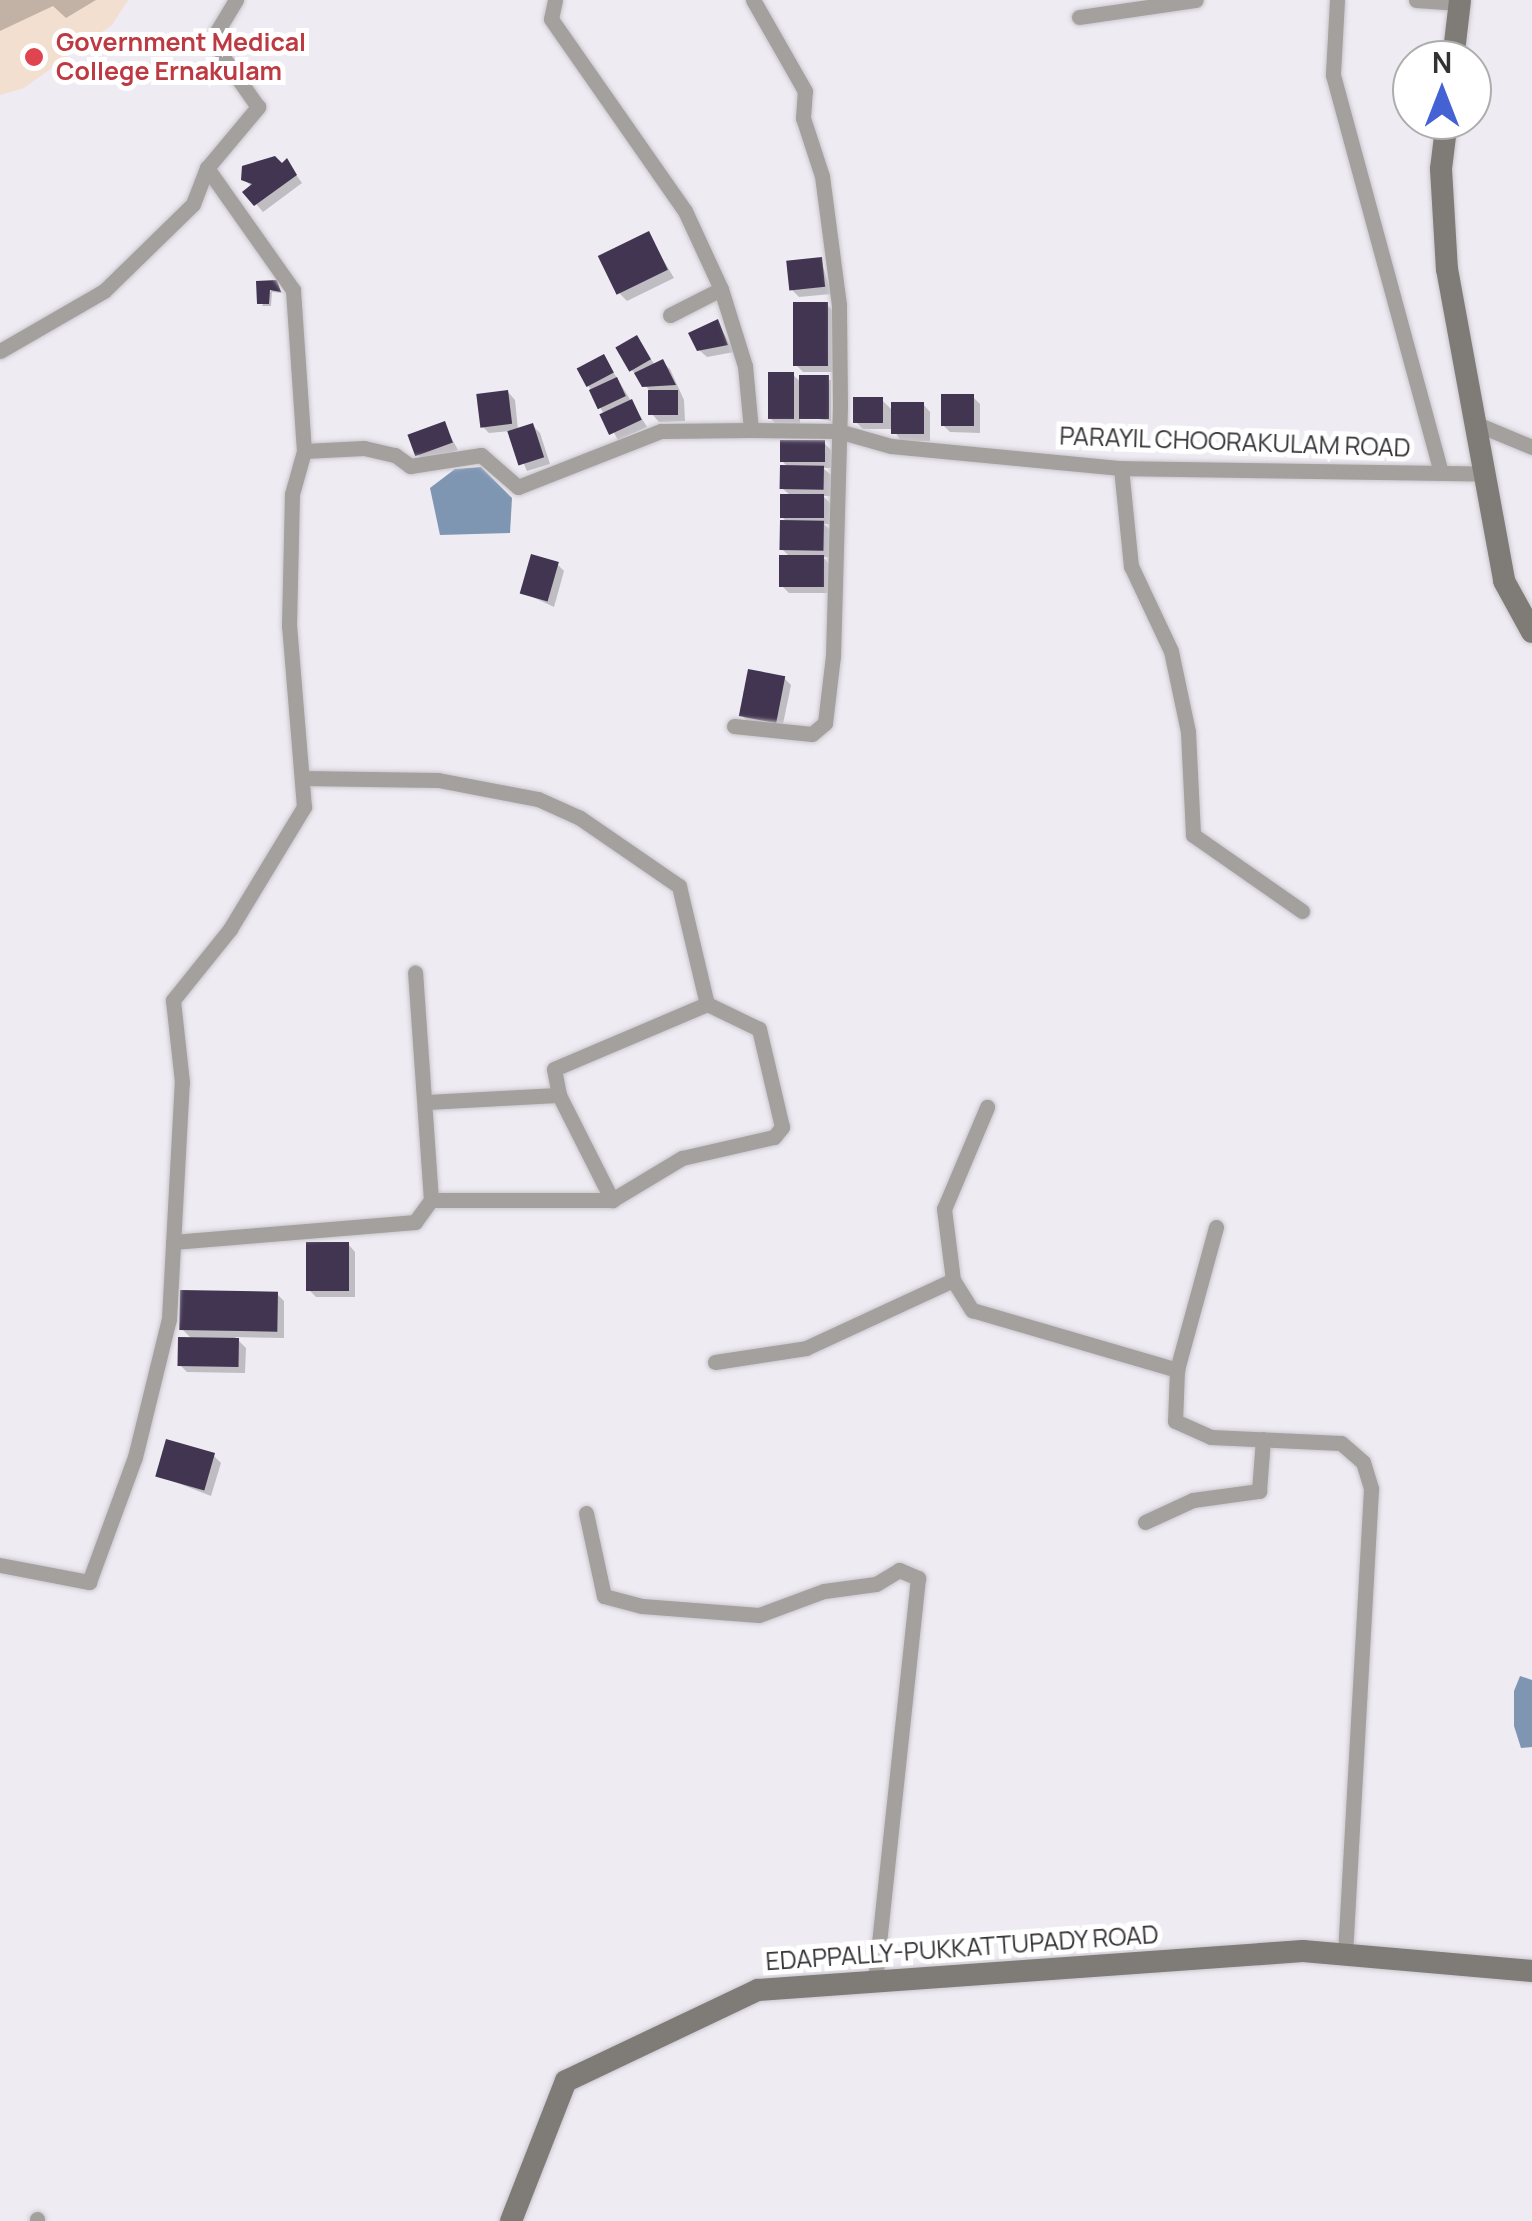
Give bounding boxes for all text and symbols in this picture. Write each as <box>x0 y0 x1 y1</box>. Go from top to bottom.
place label: Government Medical College Ernakulam <box>56 28 306 87</box>
north arrow <box>1392 40 1492 140</box>
text: N <box>1432 43 1452 81</box>
marker: Government Medical College Ernakulam <box>21 44 47 70</box>
street label: PARAYIL CHOORAKULAM ROAD <box>1058 421 1412 463</box>
street label: EDAPPALLY-PUKKATTUPADY ROAD <box>764 1919 1160 1977</box>

